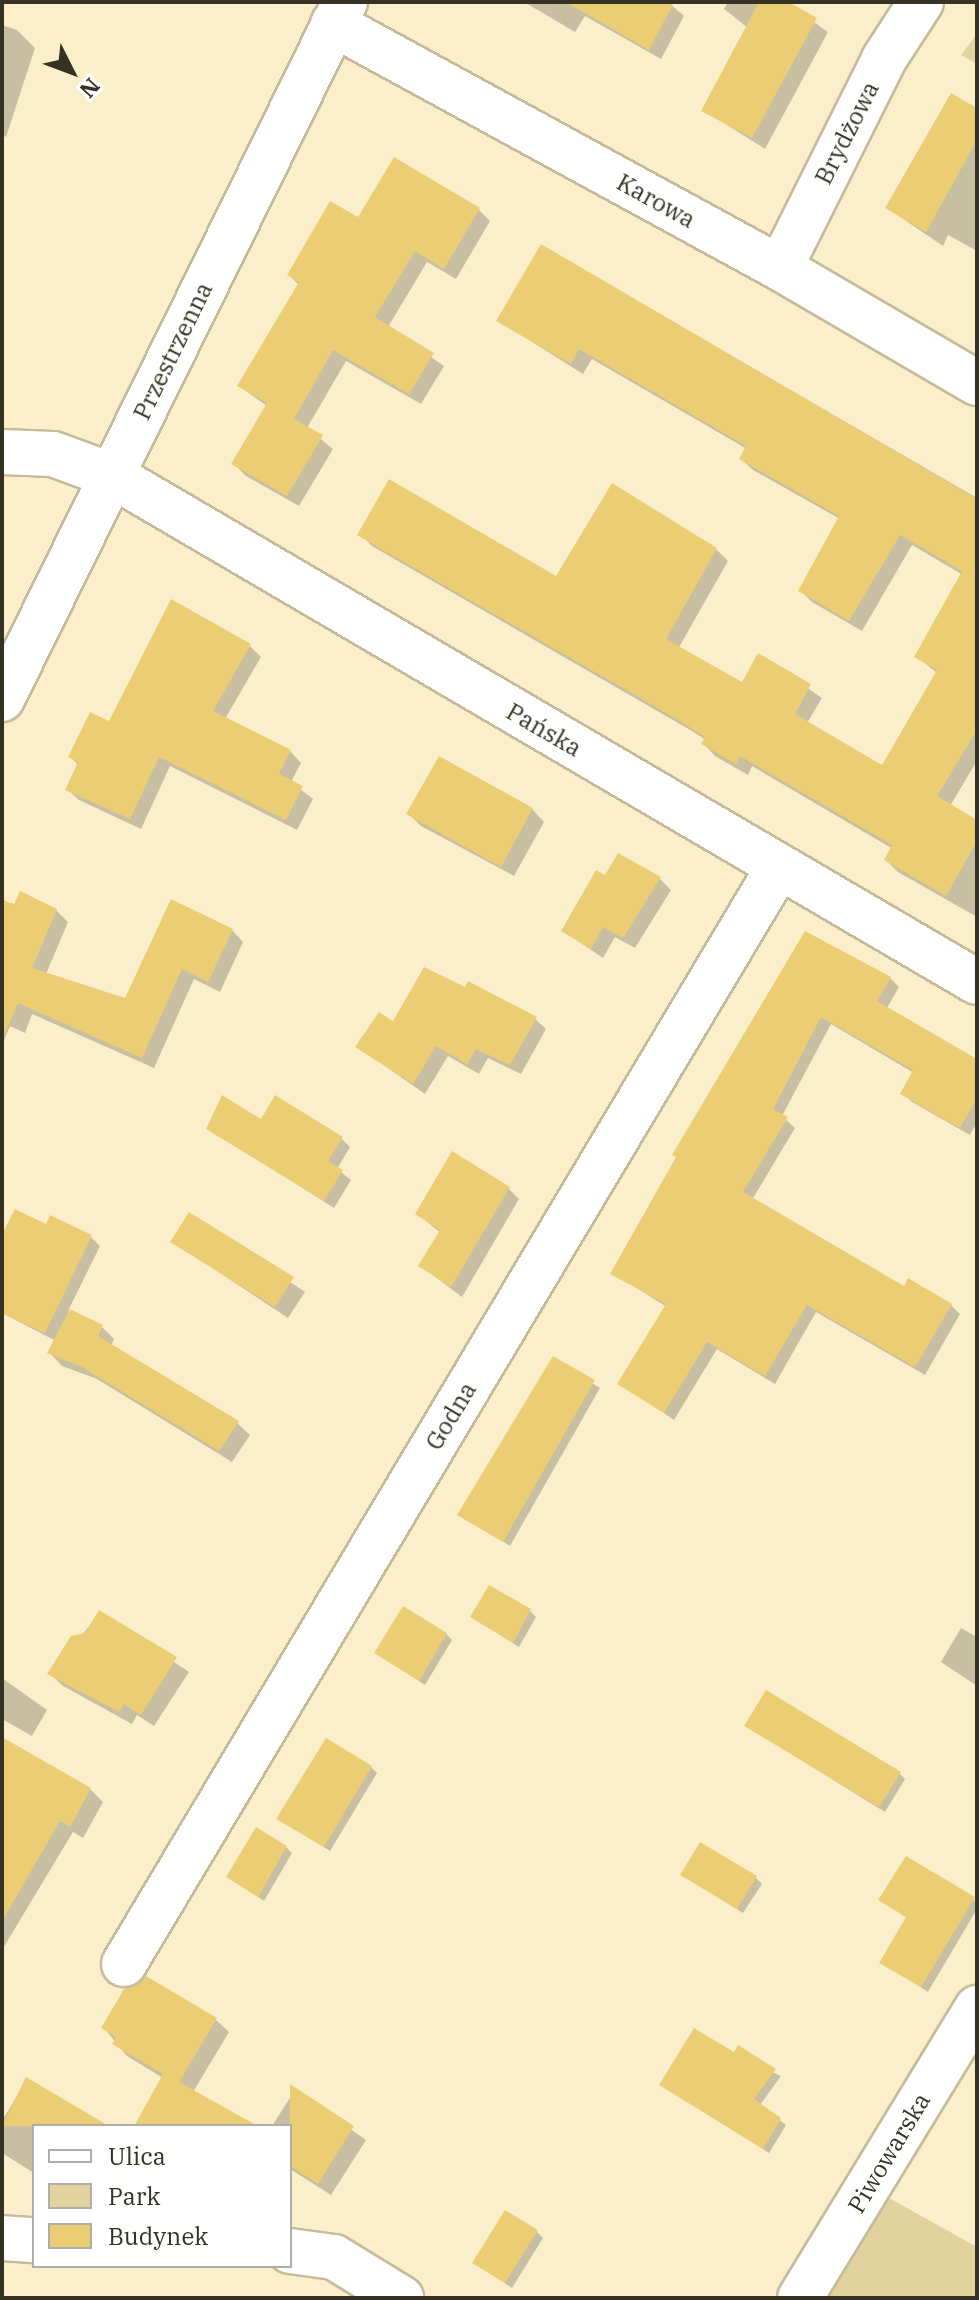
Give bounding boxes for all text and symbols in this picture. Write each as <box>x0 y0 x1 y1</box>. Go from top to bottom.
north arrow <box>32 32 112 112</box>
text: N <box>74 72 107 105</box>
street label: Brydżowa <box>809 77 885 189</box>
street label: Karowa <box>612 168 700 234</box>
street label: Przestrzenna <box>127 278 219 424</box>
street label: Pańska <box>501 697 587 763</box>
street label: Godna <box>420 1377 482 1455</box>
street label: Piwowarska <box>842 2088 936 2218</box>
legend <box>32 2124 292 2268</box>
text: Ulica <box>108 2140 166 2172</box>
text: Park <box>108 2180 160 2212</box>
text: Budynek <box>108 2220 208 2252</box>

